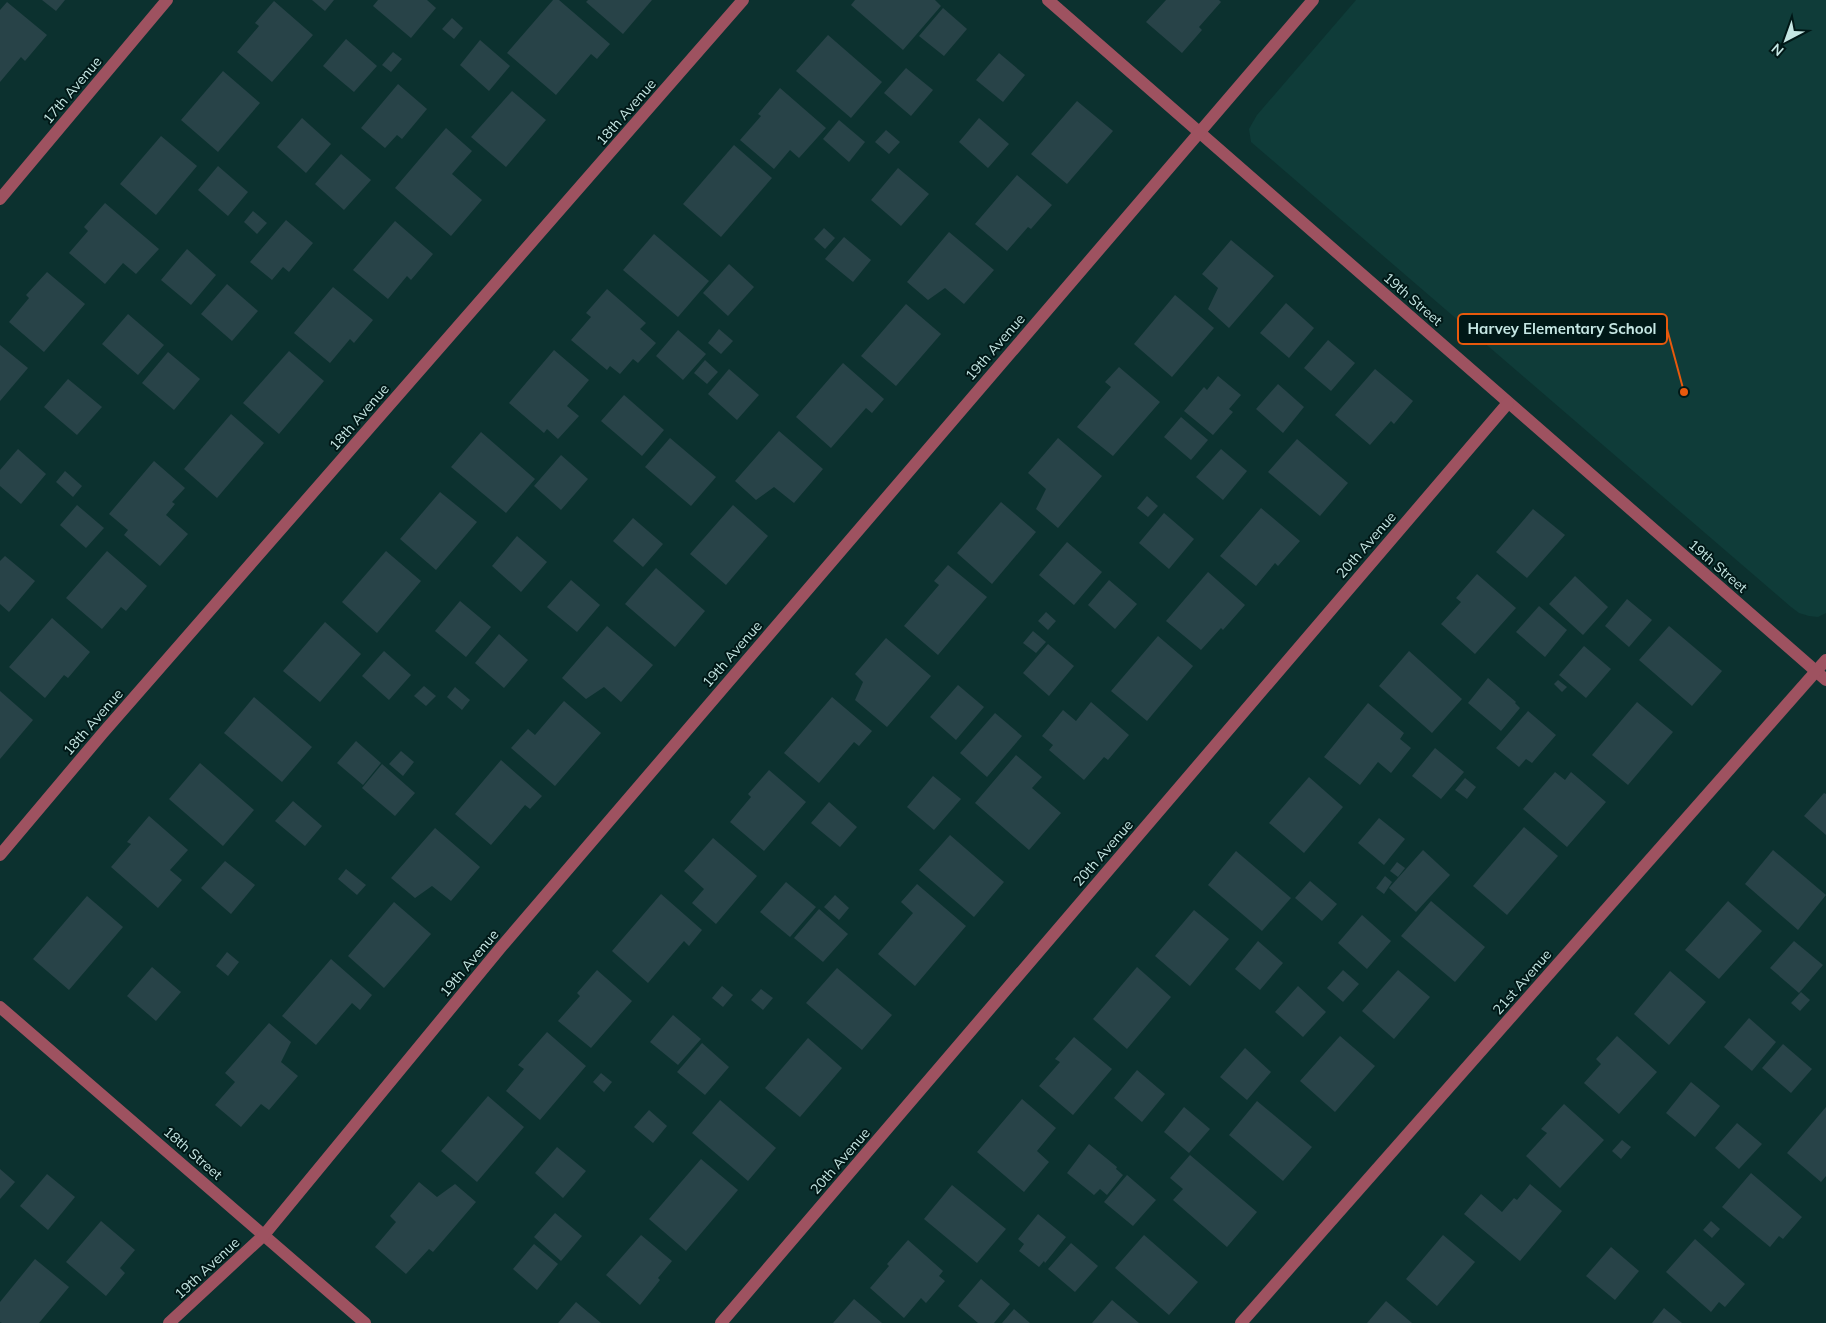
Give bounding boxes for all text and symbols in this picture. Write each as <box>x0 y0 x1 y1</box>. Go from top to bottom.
north arrow <box>1761 15 1811 65</box>
text: N <box>1768 40 1787 60</box>
street label: 17th Avenue <box>39 53 105 127</box>
street label: 18th Avenue <box>592 75 660 149</box>
street label: 19th Street <box>1380 268 1446 330</box>
street label: 19th Avenue <box>961 310 1029 384</box>
callout: Harvey Elementary School <box>1458 314 1667 344</box>
text: Harvey Elementary School <box>1468 319 1656 338</box>
street label: 18th Avenue <box>325 380 393 454</box>
street label: 20th Avenue <box>1332 508 1400 582</box>
street label: 19th Street <box>1685 535 1751 597</box>
street label: 19th Avenue <box>698 617 766 691</box>
street label: 18th Avenue <box>59 685 127 759</box>
street label: 20th Avenue <box>1069 816 1137 890</box>
street label: 19th Avenue <box>436 926 502 1000</box>
street label: 21st Avenue <box>1489 946 1555 1018</box>
street label: 18th Street <box>160 1122 226 1184</box>
street label: 20th Avenue <box>806 1124 874 1198</box>
street label: 19th Avenue <box>171 1233 243 1303</box>

